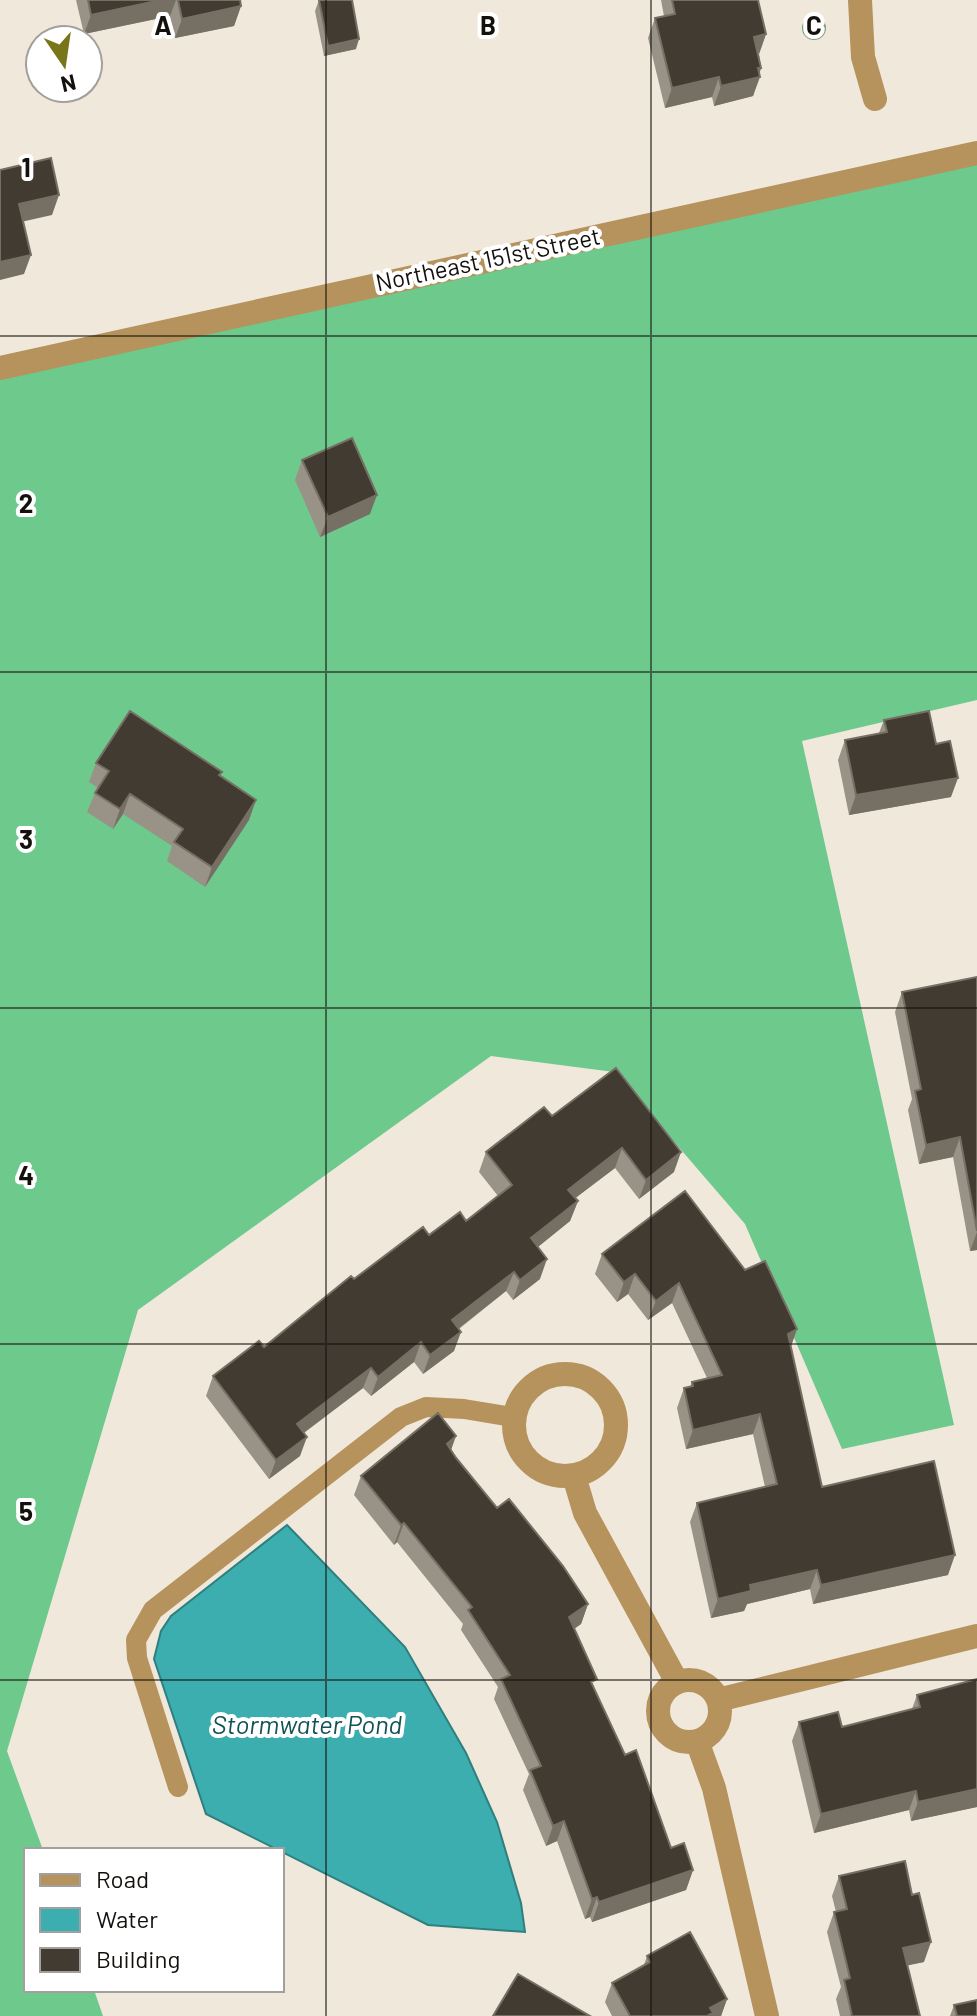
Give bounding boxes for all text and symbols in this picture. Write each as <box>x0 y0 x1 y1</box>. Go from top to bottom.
text: A <box>154 9 172 40</box>
text: B <box>480 9 496 40</box>
text: C <box>806 9 822 40</box>
north arrow <box>24 24 104 104</box>
text: N <box>59 70 79 99</box>
text: 1 <box>21 151 31 182</box>
street label: Northeast 151st Street <box>373 221 603 297</box>
text: 2 <box>19 487 33 518</box>
text: 3 <box>19 823 33 854</box>
text: 4 <box>18 1159 34 1190</box>
text: 5 <box>19 1495 33 1526</box>
water label: Stormwater Pond <box>212 1708 402 1739</box>
legend <box>24 1848 284 1992</box>
text: Road <box>96 1864 149 1893</box>
text: Water <box>96 1904 158 1933</box>
text: Building <box>96 1944 180 1973</box>

